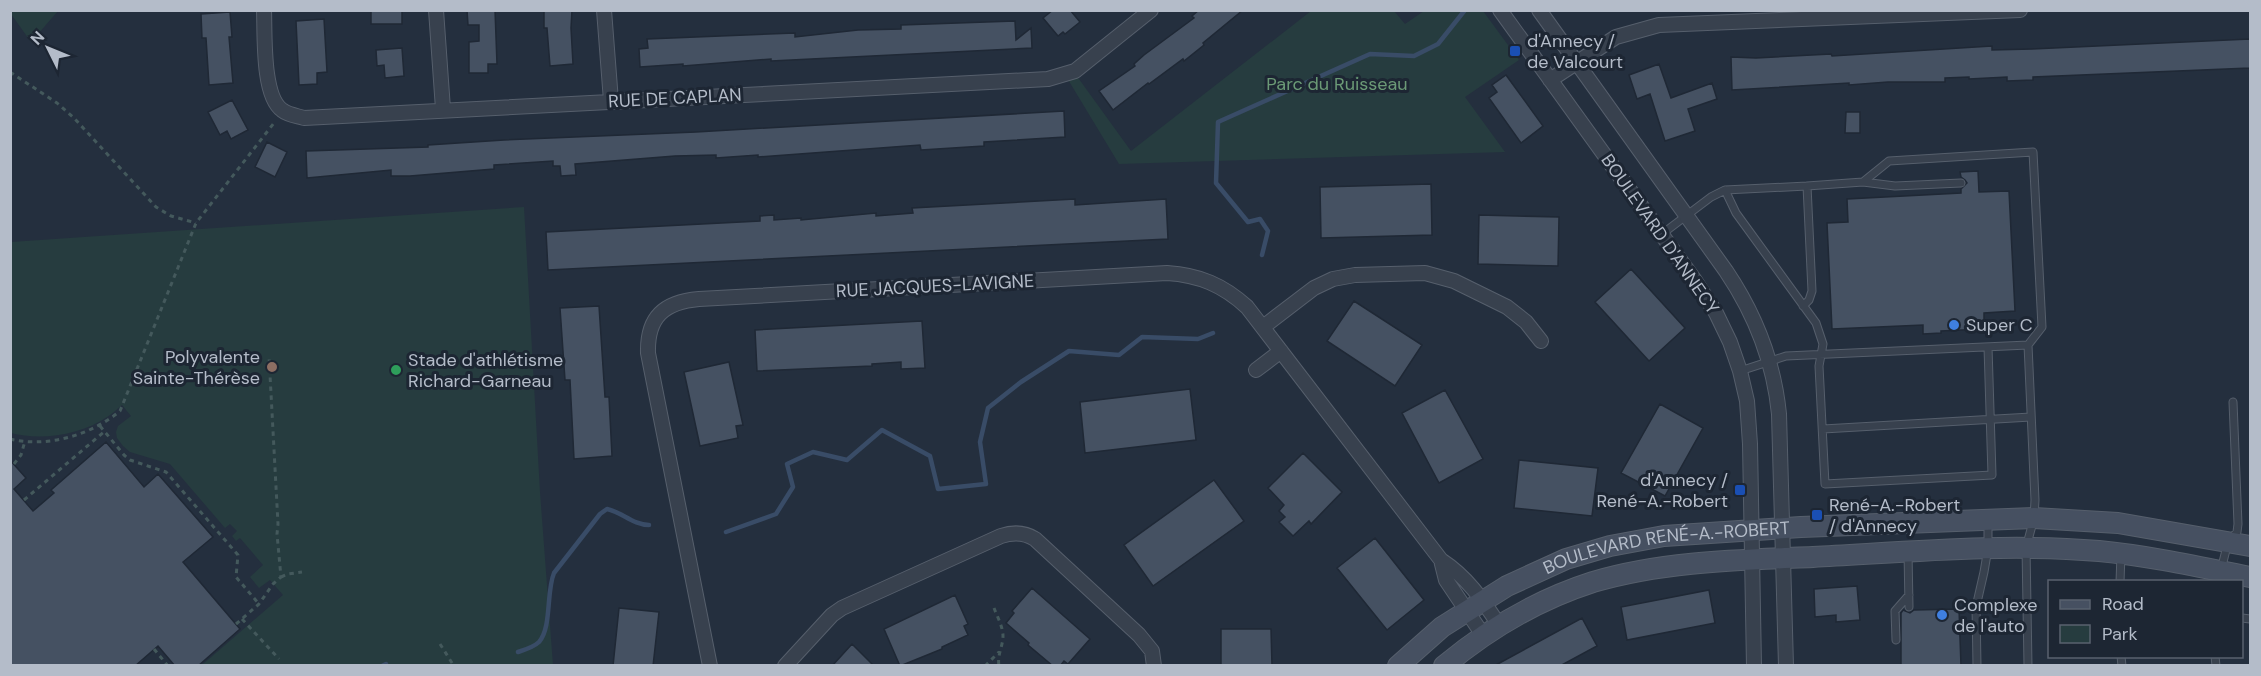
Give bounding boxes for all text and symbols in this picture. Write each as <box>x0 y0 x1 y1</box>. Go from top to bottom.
north arrow <box>18 18 78 78</box>
text: N <box>26 27 49 50</box>
place label: d'Annecy / de Valcourt <box>1527 29 1623 74</box>
marker: d'Annecy / de Valcourt <box>1508 44 1522 58</box>
park label: Parc du Ruisseau <box>1266 72 1408 96</box>
street label: RUE DE CAPLAN <box>608 83 742 113</box>
street label: BOULEVARD D'ANNECY <box>1596 149 1725 319</box>
street label: RUE JACQUES-LAVIGNE <box>835 269 1035 303</box>
place label: Super C <box>1966 313 2033 337</box>
marker: Super C <box>1947 318 1961 332</box>
place label: Polyvalente Sainte-Thérèse <box>133 345 260 390</box>
place label: Stade d'athlétisme Richard-Garneau <box>408 348 563 393</box>
marker: Polyvalente Sainte-Thérèse <box>265 360 279 374</box>
marker: Stade d'athlétisme Richard-Garneau <box>389 363 403 377</box>
place label: d'Annecy / René-A.-Robert <box>1597 468 1728 513</box>
marker: d'Annecy / René-A.-Robert <box>1733 483 1747 497</box>
place label: René-A.-Robert / d'Annecy <box>1829 493 1960 538</box>
marker: René-A.-Robert / d'Annecy <box>1810 508 1824 522</box>
street label: BOULEVARD RENÉ-A.-ROBERT <box>1539 516 1791 580</box>
legend <box>2048 580 2243 658</box>
text: Road <box>2102 592 2144 616</box>
place label: Complexe de l'auto <box>1954 593 2037 638</box>
marker: Complexe de l'auto <box>1935 608 1949 622</box>
text: Park <box>2102 622 2138 646</box>

